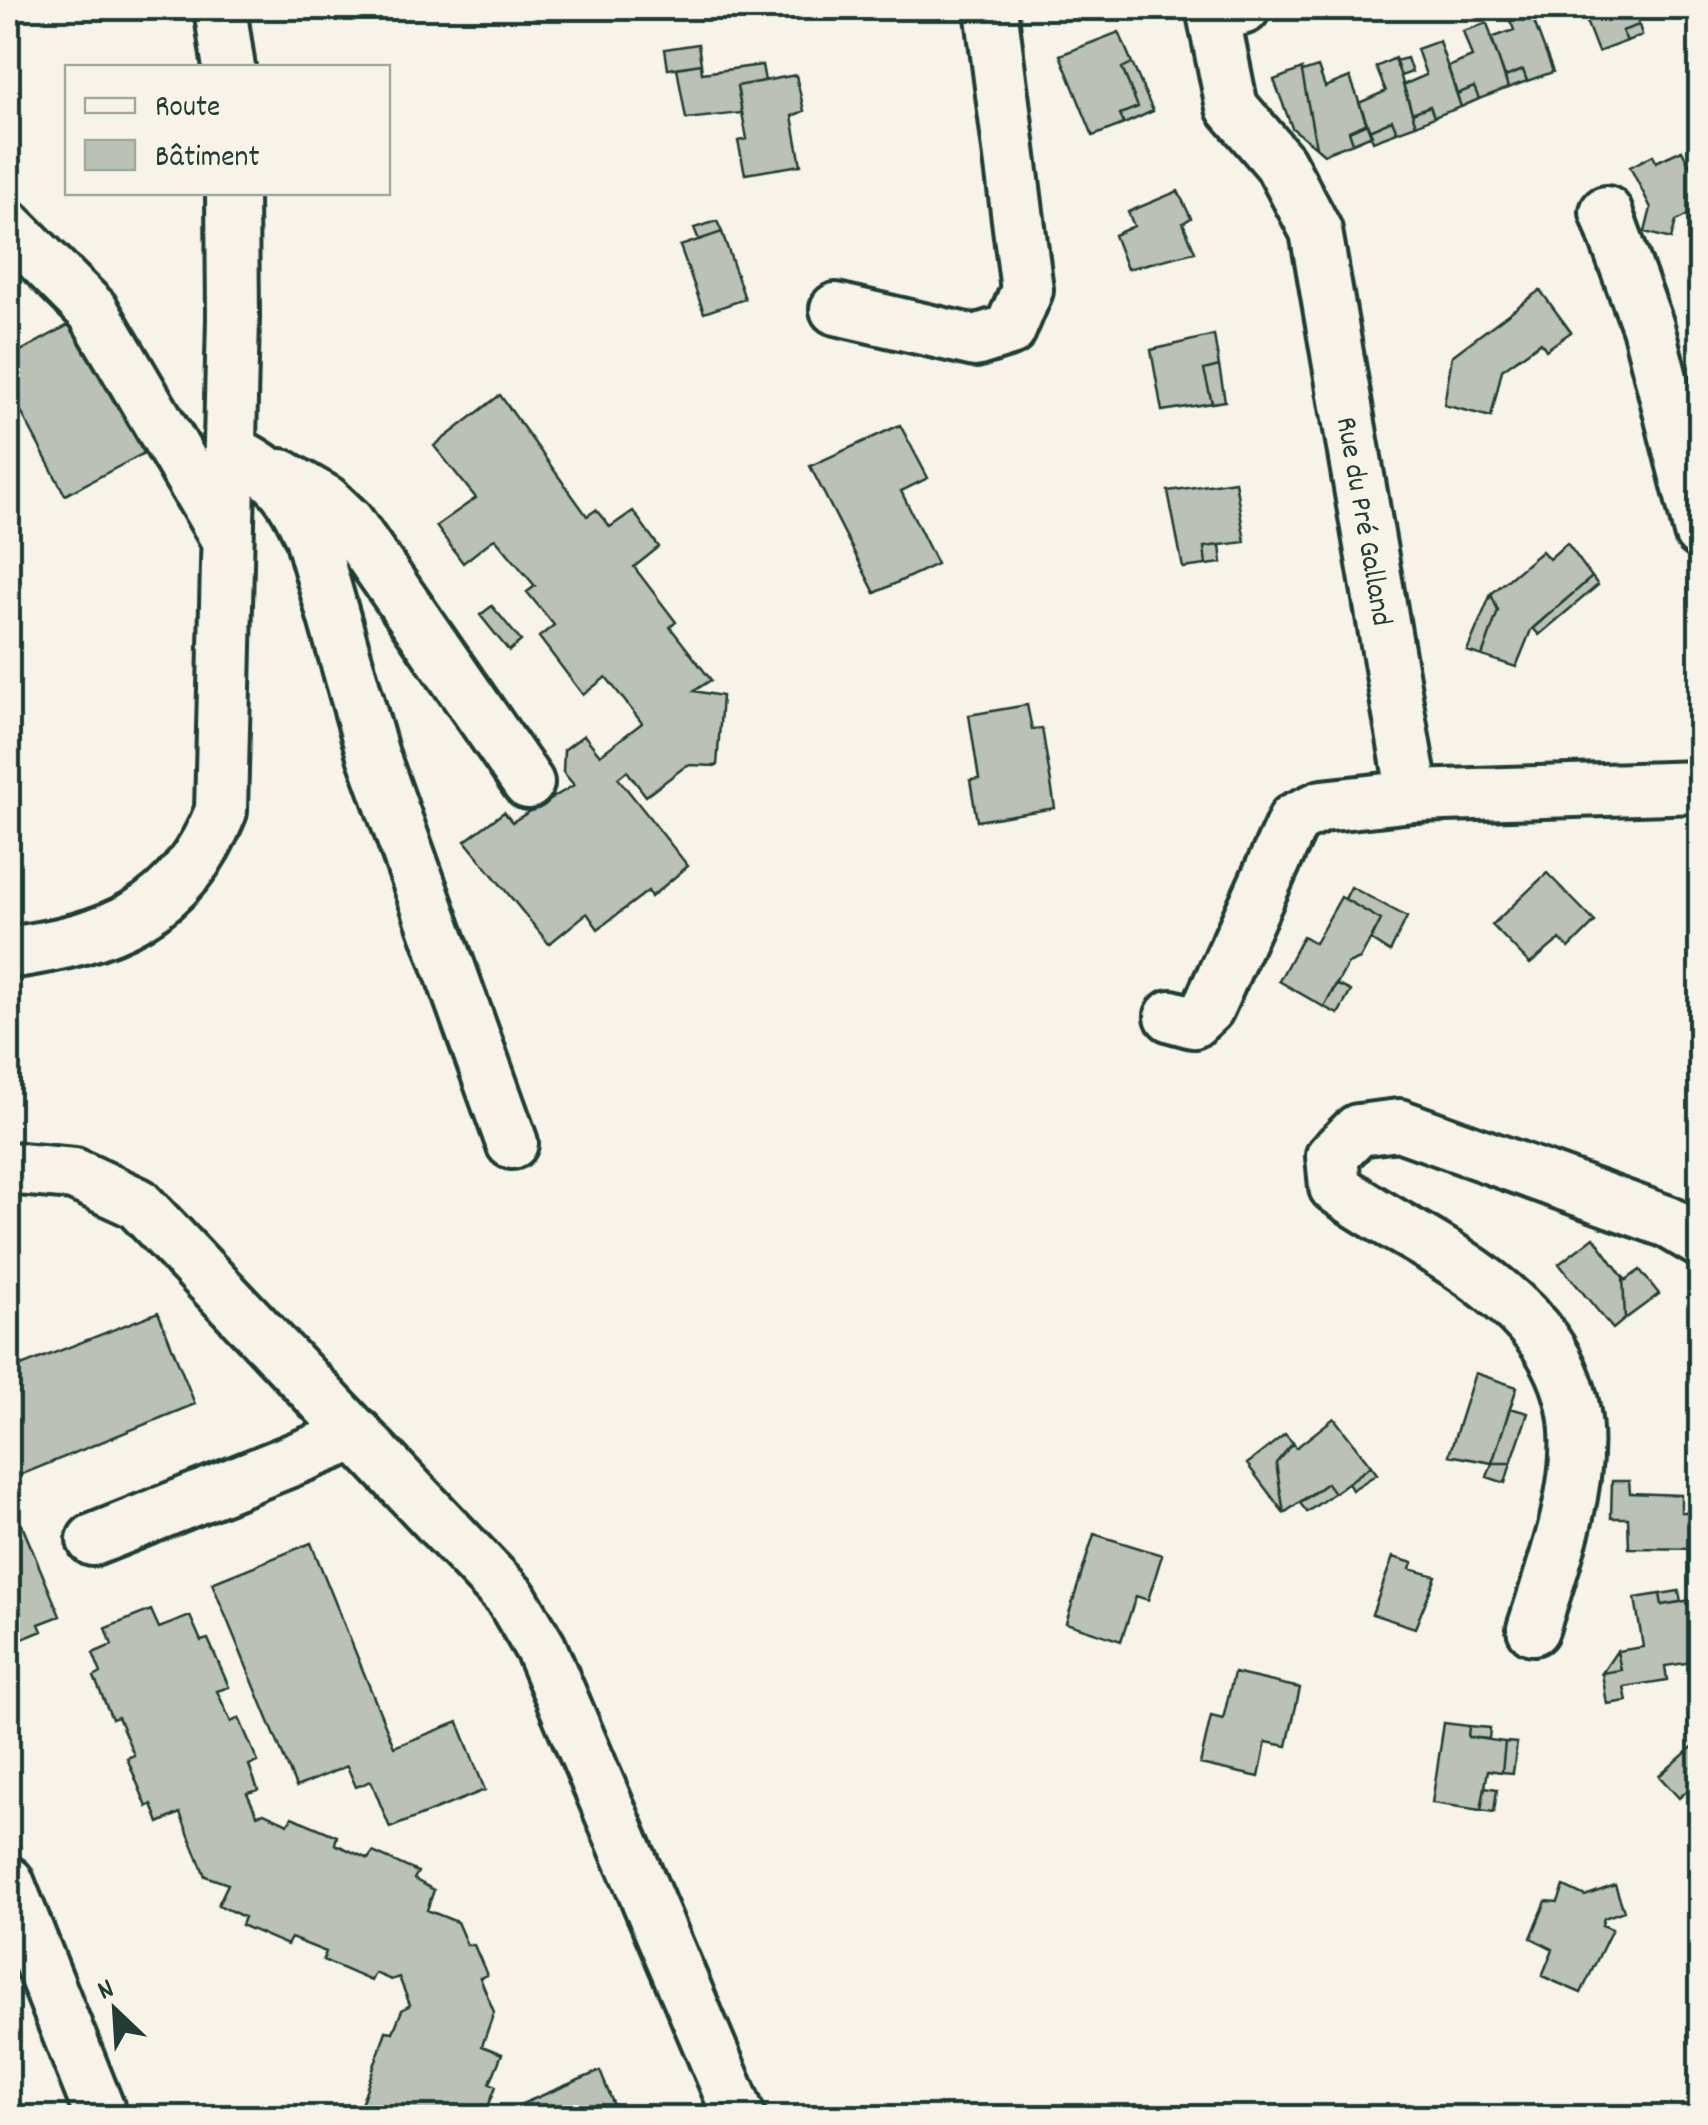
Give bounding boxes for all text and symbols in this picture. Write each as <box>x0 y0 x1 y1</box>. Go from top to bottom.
legend <box>65 65 390 195</box>
text: Route <box>155 88 220 131</box>
text: Bâtiment <box>155 138 260 181</box>
street label: Rue du Pré Galland <box>1322 414 1401 630</box>
north arrow <box>65 1960 165 2060</box>
text: N <box>92 1971 121 2013</box>

